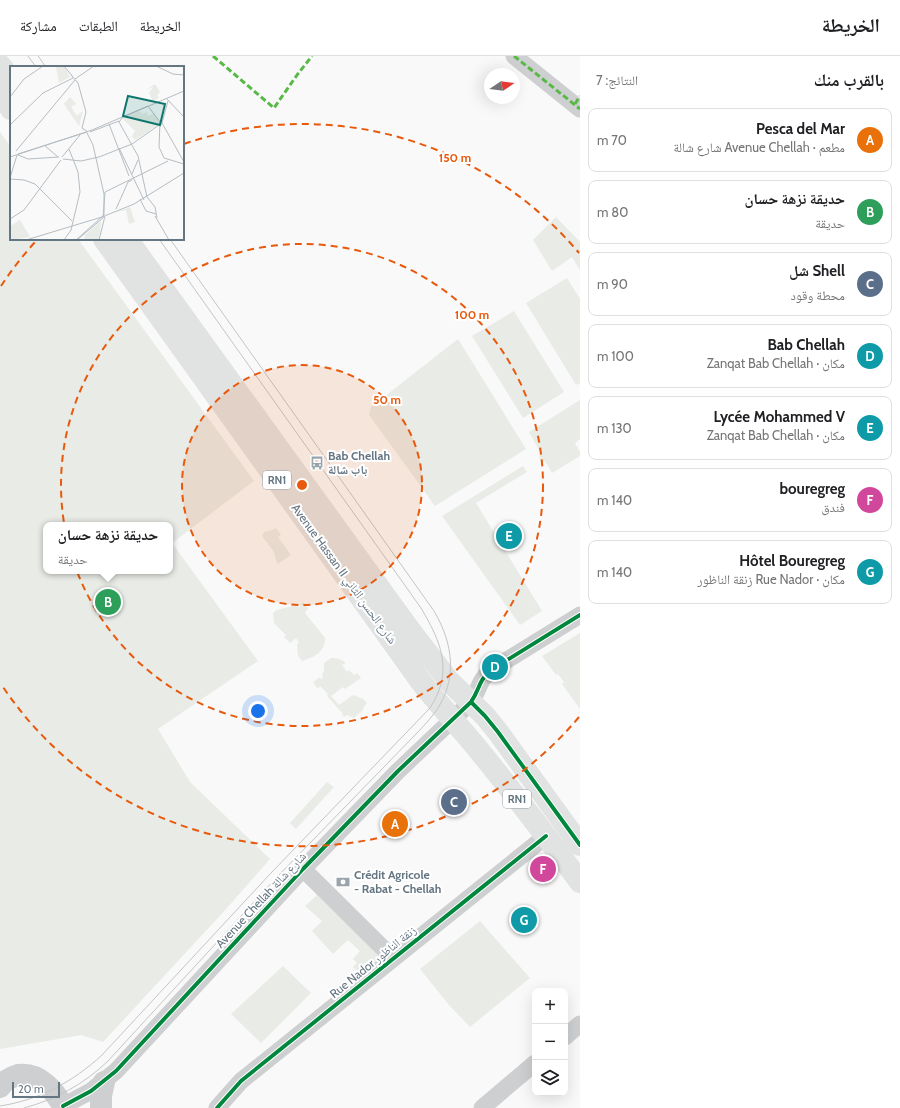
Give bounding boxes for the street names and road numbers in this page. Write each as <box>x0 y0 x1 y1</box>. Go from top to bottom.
road number: RN1 <box>263 471 291 489</box>
street label: Avenue Hassan II شارع الحسن الثاني <box>286 501 400 649</box>
road number: RN1 <box>503 790 531 808</box>
street label: Avenue Chellah شارع شالة <box>212 848 310 951</box>
street label: Rue Nador زنقة الناظور <box>326 922 419 1001</box>

